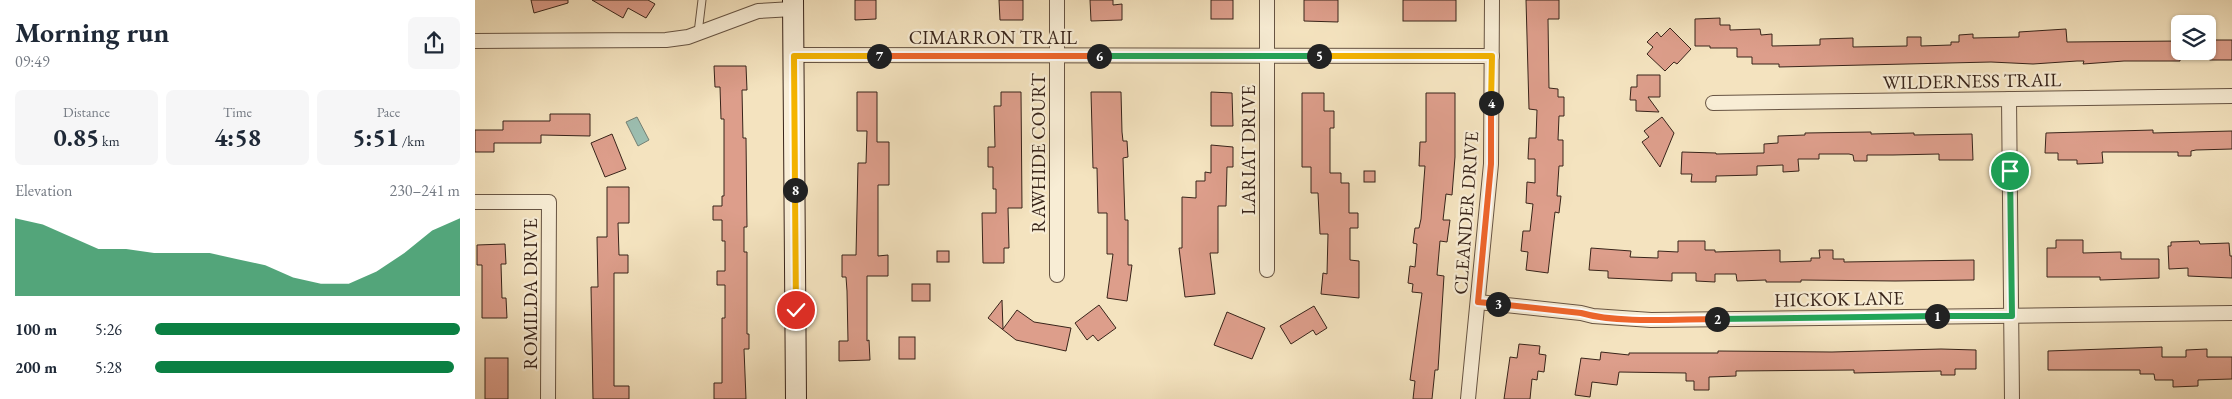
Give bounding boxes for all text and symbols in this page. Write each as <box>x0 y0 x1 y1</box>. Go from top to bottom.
text: Morning run <box>15 14 169 50</box>
map controls <box>2171 15 2216 60</box>
button: layers <box>2171 15 2216 60</box>
button: share <box>408 17 460 69</box>
street label: CIMARRON TRAIL <box>909 25 1077 50</box>
pin: 7 <box>867 44 891 68</box>
pin: 6 <box>1087 44 1111 68</box>
pin: 5 <box>1307 44 1331 68</box>
text: 7 <box>876 47 883 65</box>
text: 6 <box>1096 47 1103 65</box>
text: 5 <box>1316 47 1323 65</box>
text: 09:49 <box>15 51 50 72</box>
street label: WILDERNESS TRAIL <box>1883 67 2061 95</box>
street label: RAWHIDE COURT <box>1026 73 1051 233</box>
street label: LARIAT DRIVE <box>1236 85 1261 215</box>
pin: 4 <box>1479 90 1503 116</box>
text: 4 <box>1488 94 1495 112</box>
text: Distance <box>63 103 110 121</box>
text: Time <box>223 103 252 121</box>
text: Pace <box>377 103 400 121</box>
text: 0.85 <box>53 121 99 153</box>
text: 4:58 <box>214 121 261 153</box>
text: 5:51 <box>352 121 399 153</box>
street label: CLEANDER DRIVE <box>1448 130 1484 296</box>
text: km <box>99 132 120 150</box>
text: /km <box>399 132 425 150</box>
pin <box>1989 150 2031 192</box>
icon: arrive <box>1996 157 2024 185</box>
pin: 8 <box>783 178 807 202</box>
text: Elevation <box>15 180 73 201</box>
text: 230–241 m <box>389 180 460 201</box>
text: 8 <box>792 181 799 199</box>
street label: ROMILDA DRIVE <box>518 218 543 370</box>
street label: HICKOK LANE <box>1774 285 1904 313</box>
pin <box>775 289 817 331</box>
pin: 3 <box>1485 292 1511 316</box>
text: 3 <box>1495 295 1502 313</box>
icon: check <box>782 296 810 324</box>
pin: 1 <box>1925 304 1949 328</box>
pin: 2 <box>1705 306 1729 332</box>
text: 1 <box>1934 307 1941 325</box>
text: 2 <box>1714 310 1721 328</box>
text: 100 m <box>15 319 57 340</box>
text: 5:26 <box>95 319 122 340</box>
text: 200 m <box>15 357 57 378</box>
text: 5:28 <box>95 357 122 378</box>

